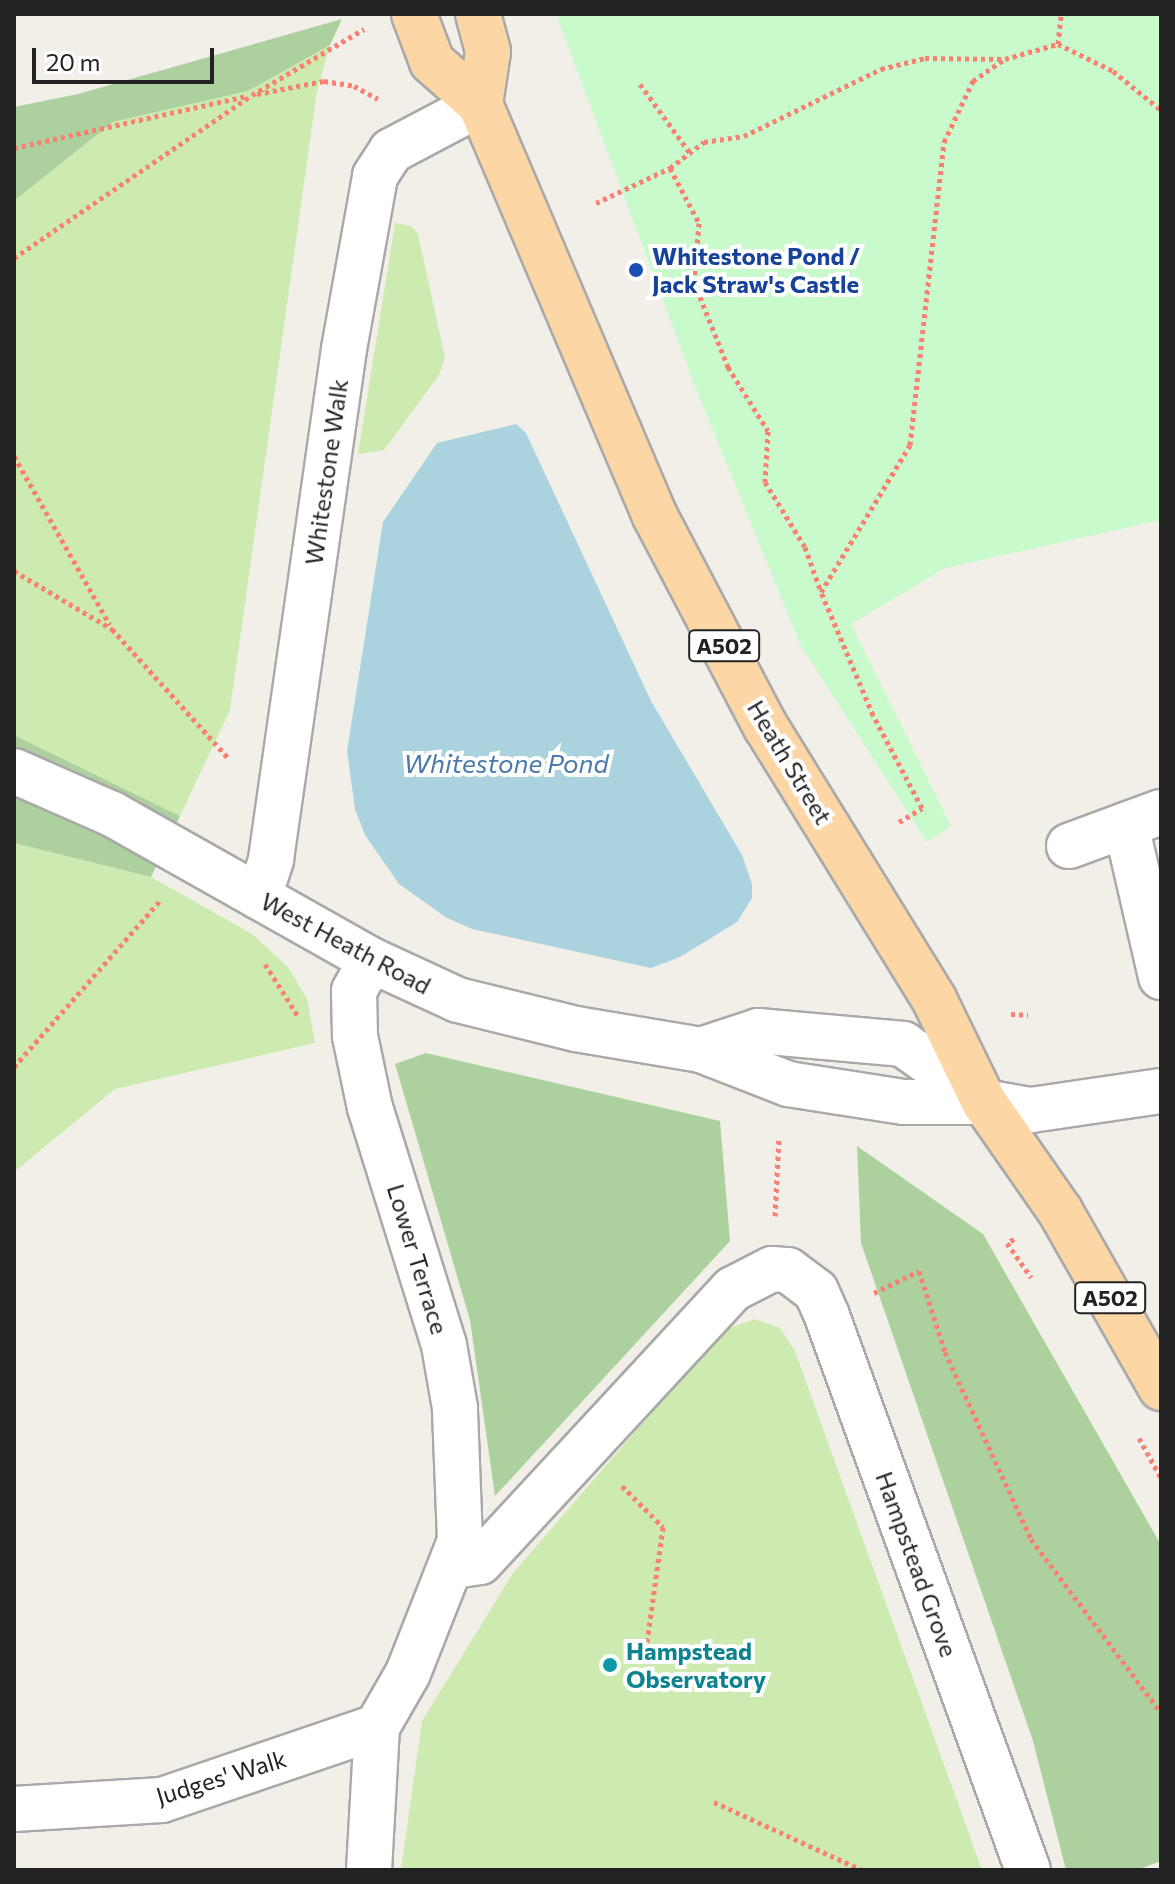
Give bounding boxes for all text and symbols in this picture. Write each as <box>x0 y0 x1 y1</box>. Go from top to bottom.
scale bar <box>36 32 218 82</box>
text: 20 m <box>46 47 100 76</box>
place label: Whitestone Pond / Jack Straw's Castle <box>652 242 860 298</box>
marker: Whitestone Pond / Jack Straw's Castle <box>627 261 645 279</box>
street label: Whitestone Walk <box>299 377 353 567</box>
road number: A502 <box>688 628 760 664</box>
street label: Heath Street <box>742 695 838 829</box>
water label: Whitestone Pond <box>404 747 608 779</box>
street label: West Heath Road <box>256 886 436 1000</box>
street label: Lower Terrace <box>381 1180 455 1338</box>
road number: A502 <box>1074 1280 1146 1316</box>
street label: Hampstead Grove <box>870 1468 964 1660</box>
place label: Hampstead Observatory <box>626 1637 766 1693</box>
marker: Hampstead Observatory <box>601 1656 619 1674</box>
street label: Judges' Walk <box>152 1744 290 1810</box>

